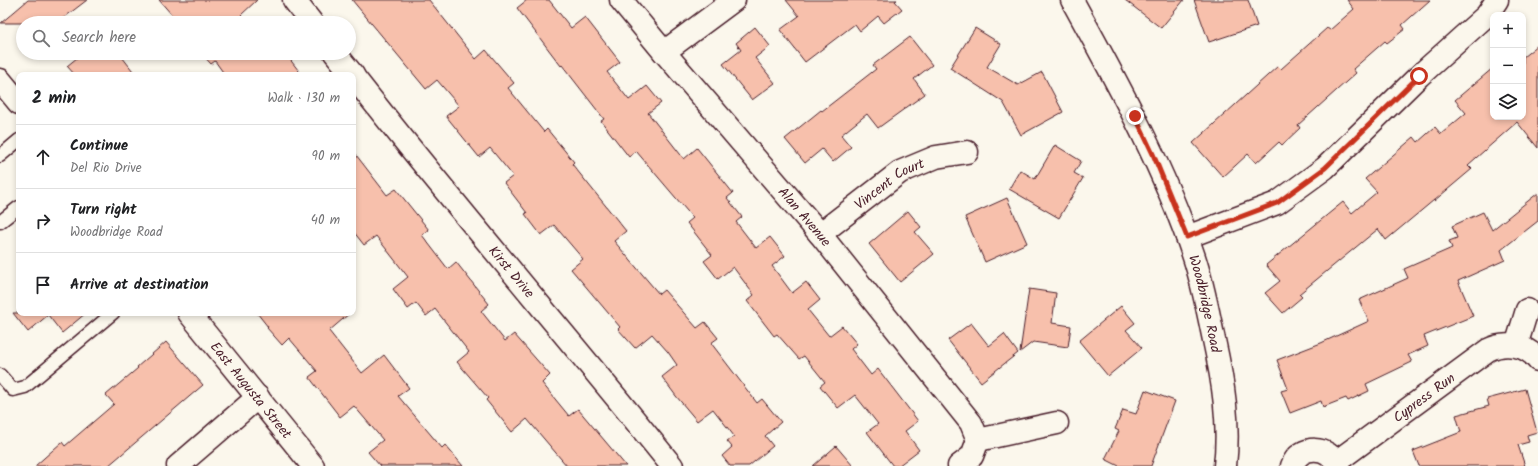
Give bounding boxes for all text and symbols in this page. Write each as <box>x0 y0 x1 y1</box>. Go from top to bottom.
map controls <box>1490 12 1526 120</box>
button: + <box>1490 12 1526 48</box>
search box <box>16 16 356 60</box>
text: Search here <box>62 26 136 50</box>
icon: search <box>30 27 52 49</box>
button: − <box>1490 48 1526 84</box>
route start <box>1410 67 1428 85</box>
button: layers <box>1490 84 1526 120</box>
text: 2 min <box>32 85 76 112</box>
text: Walk · 130 m <box>267 88 340 109</box>
route end <box>1126 107 1144 125</box>
text: Continue <box>70 134 128 158</box>
icon: ahead <box>32 146 54 168</box>
text: 90 m <box>312 146 340 167</box>
street label: Vincent Court <box>850 153 928 216</box>
text: Del Rio Drive <box>70 158 142 179</box>
street label: Alan Avenue <box>772 182 837 252</box>
text: Turn right <box>70 198 137 222</box>
icon: right <box>32 210 54 232</box>
text: 40 m <box>311 210 340 231</box>
text: Woodbridge Road <box>70 222 162 243</box>
street label: Kirst Drive <box>483 241 540 304</box>
street label: Woodbridge Road <box>1182 252 1227 356</box>
text: Arrive at destination <box>70 273 209 297</box>
icon: arrive <box>32 274 54 296</box>
street label: East Augusta Street <box>204 337 297 444</box>
street label: Cypress Run <box>1389 368 1460 429</box>

